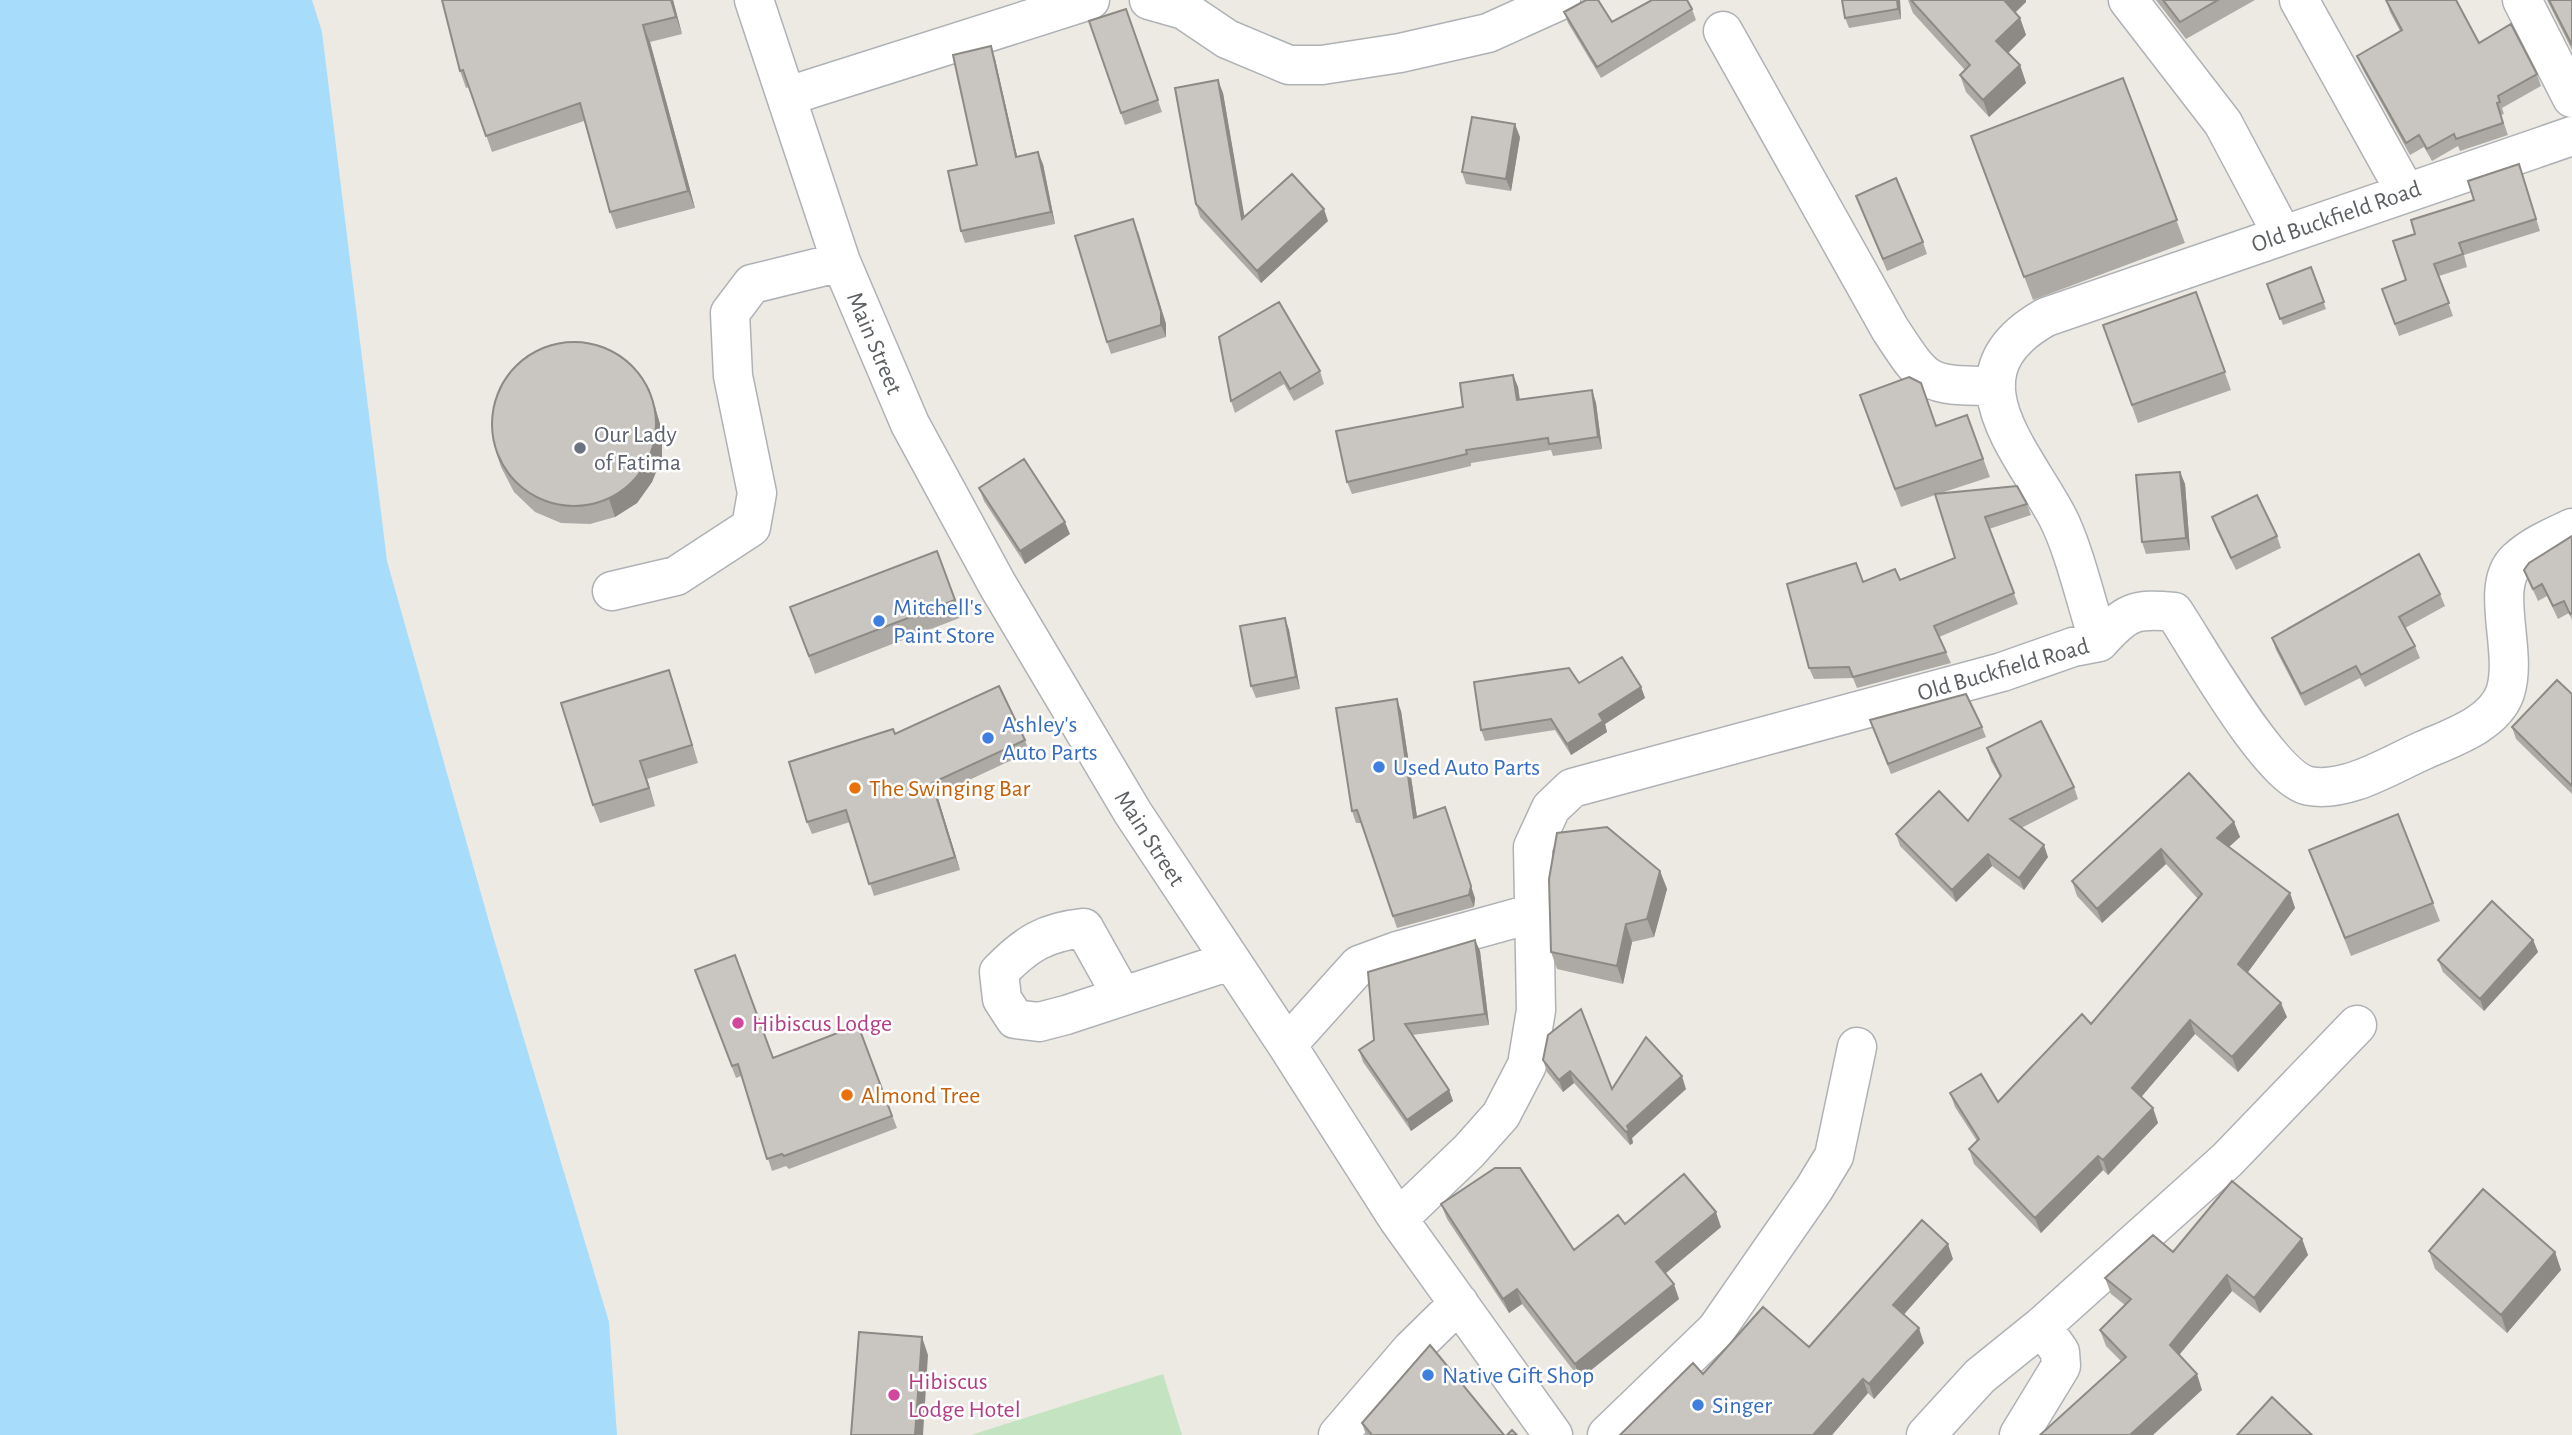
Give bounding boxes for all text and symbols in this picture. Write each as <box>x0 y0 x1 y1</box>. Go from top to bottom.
street label: Old Buckfield Road <box>2249 177 2424 257</box>
street label: Main Street <box>842 289 906 398</box>
place label: Our Lady of Fatima <box>594 423 681 475</box>
marker: Our Lady of Fatima <box>572 440 588 456</box>
place label: Mitchell's Paint Store <box>893 596 995 648</box>
marker: Mitchell's Paint Store <box>871 613 887 629</box>
street label: Old Buckfield Road <box>1915 634 2092 706</box>
place label: Ashley's Auto Parts <box>1002 713 1098 765</box>
marker: Ashley's Auto Parts <box>980 730 996 746</box>
place label: Used Auto Parts <box>1393 756 1540 780</box>
marker: Used Auto Parts <box>1371 759 1387 775</box>
place label: The Swinging Bar <box>869 777 1031 801</box>
marker: The Swinging Bar <box>847 780 863 796</box>
street label: Main Street <box>1110 787 1189 891</box>
place label: Hibiscus Lodge <box>752 1012 892 1036</box>
marker: Hibiscus Lodge <box>730 1015 746 1031</box>
place label: Almond Tree <box>861 1084 980 1108</box>
marker: Almond Tree <box>839 1087 855 1103</box>
place label: Native Gift Shop <box>1442 1364 1594 1388</box>
marker: Native Gift Shop <box>1420 1367 1436 1383</box>
place label: Hibiscus Lodge Hotel <box>908 1370 1021 1422</box>
marker: Hibiscus Lodge Hotel <box>886 1387 902 1403</box>
place label: Singer <box>1712 1394 1772 1418</box>
marker: Singer <box>1690 1397 1706 1413</box>

